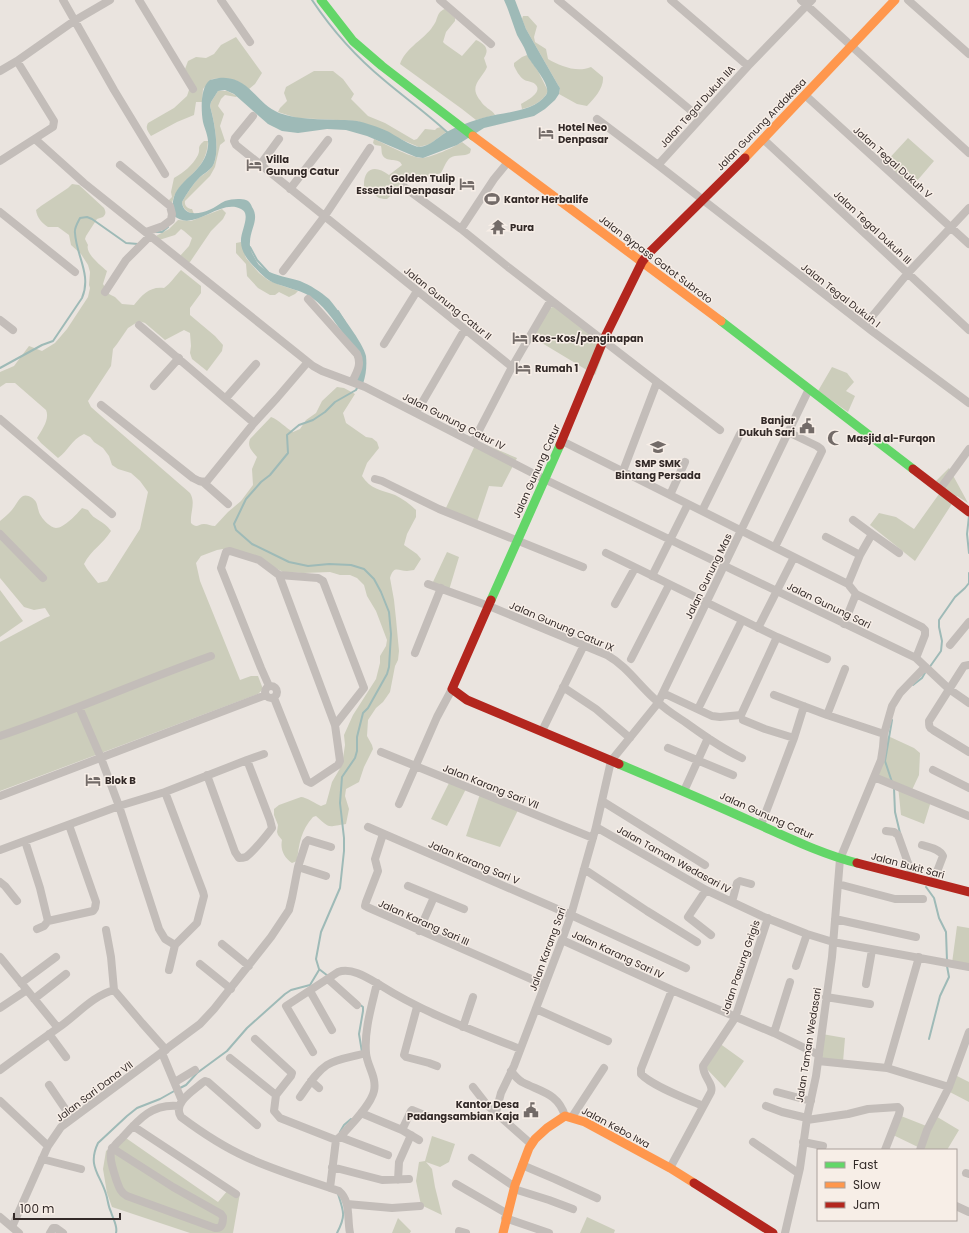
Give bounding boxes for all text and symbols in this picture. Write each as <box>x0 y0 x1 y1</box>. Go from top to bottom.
street label: Jalan Tegal Dukuh IIA <box>656 62 739 151</box>
street label: Jalan Gunung Andakasa <box>713 75 810 174</box>
place label: Hotel Neo Denpasar <box>558 120 609 147</box>
street label: Jalan Tegal Dukuh V <box>850 123 936 202</box>
hotel icon: Hotel Neo Denpasar <box>537 124 555 142</box>
place label: Villa Gunung Catur <box>266 152 340 179</box>
hotel icon: Villa Gunung Catur <box>245 156 263 174</box>
place label: Golden Tulip Essential Denpasar <box>356 171 456 198</box>
hotel icon: Golden Tulip Essential Denpasar <box>458 175 476 193</box>
street label: Jalan Tegal Dukuh III <box>830 187 915 268</box>
sports icon: Kantor Herbalife <box>483 190 501 208</box>
place label: Kantor Herbalife <box>504 192 588 207</box>
street label: Jalan Bypass Gatot Subroto <box>596 212 716 307</box>
temple icon: Pura <box>489 218 507 236</box>
place label: Pura <box>510 220 534 235</box>
street label: Jalan Tegal Dukuh I <box>798 260 884 331</box>
street label: Jalan Gunung Catur II <box>401 263 495 344</box>
hotel icon: Kos-Kos/penginapan <box>511 329 529 347</box>
place label: Kos-Kos/penginapan <box>532 331 644 346</box>
hotel icon: Rumah 1 <box>514 359 532 377</box>
place label: Rumah 1 <box>535 361 578 376</box>
street label: Jalan Gunung Catur IV <box>400 389 508 454</box>
place label: Banjar Dukuh Sari <box>739 413 796 440</box>
public building icon: Banjar Dukuh Sari <box>798 417 816 435</box>
street label: Jalan Gunung Catur <box>509 422 564 521</box>
mosque icon: Masjid al-Furqon <box>826 429 844 447</box>
place label: Masjid al-Furqon <box>847 431 936 446</box>
school or university icon: SMP SMK Bintang Persada <box>649 438 667 456</box>
place label: SMP SMK Bintang Persada <box>615 456 701 483</box>
street label: Jalan Gunung Mas <box>681 531 736 622</box>
street label: Jalan Gunung Sari <box>784 579 873 632</box>
street label: Jalan Gunung Catur IX <box>507 598 617 655</box>
street label: Jalan Karang Sari VII <box>440 760 541 813</box>
hotel icon: Blok B <box>84 771 102 789</box>
place label: Blok B <box>105 773 136 788</box>
street label: Jalan Gunung Catur <box>717 788 816 843</box>
street label: Jalan Taman Wedasari IV <box>614 822 734 897</box>
street label: Jalan Karang Sari V <box>426 836 522 889</box>
street label: Jalan Bukit Sari <box>869 848 946 883</box>
street label: Jalan Karang Sari III <box>376 896 472 949</box>
street label: Jalan Karang Sari <box>525 905 570 993</box>
street label: Jalan Pasung Grigis <box>717 918 764 1016</box>
street label: Jalan Karang Sari IV <box>569 926 667 983</box>
street label: Jalan Taman Wedasari <box>792 986 825 1104</box>
street label: Jalan Sari Dana VII <box>53 1057 136 1125</box>
place label: Kantor Desa Padangsambian Kaja <box>407 1097 519 1124</box>
public building icon: Kantor Desa Padangsambian Kaja <box>522 1101 540 1119</box>
street label: Jalan Kebo Iwa <box>579 1103 653 1152</box>
legend <box>817 1149 957 1221</box>
text: Fast <box>853 1156 878 1173</box>
text: Slow <box>853 1176 881 1193</box>
scale bar <box>14 1195 120 1221</box>
text: Jam <box>853 1196 880 1213</box>
text: 100 m <box>20 1200 54 1217</box>

